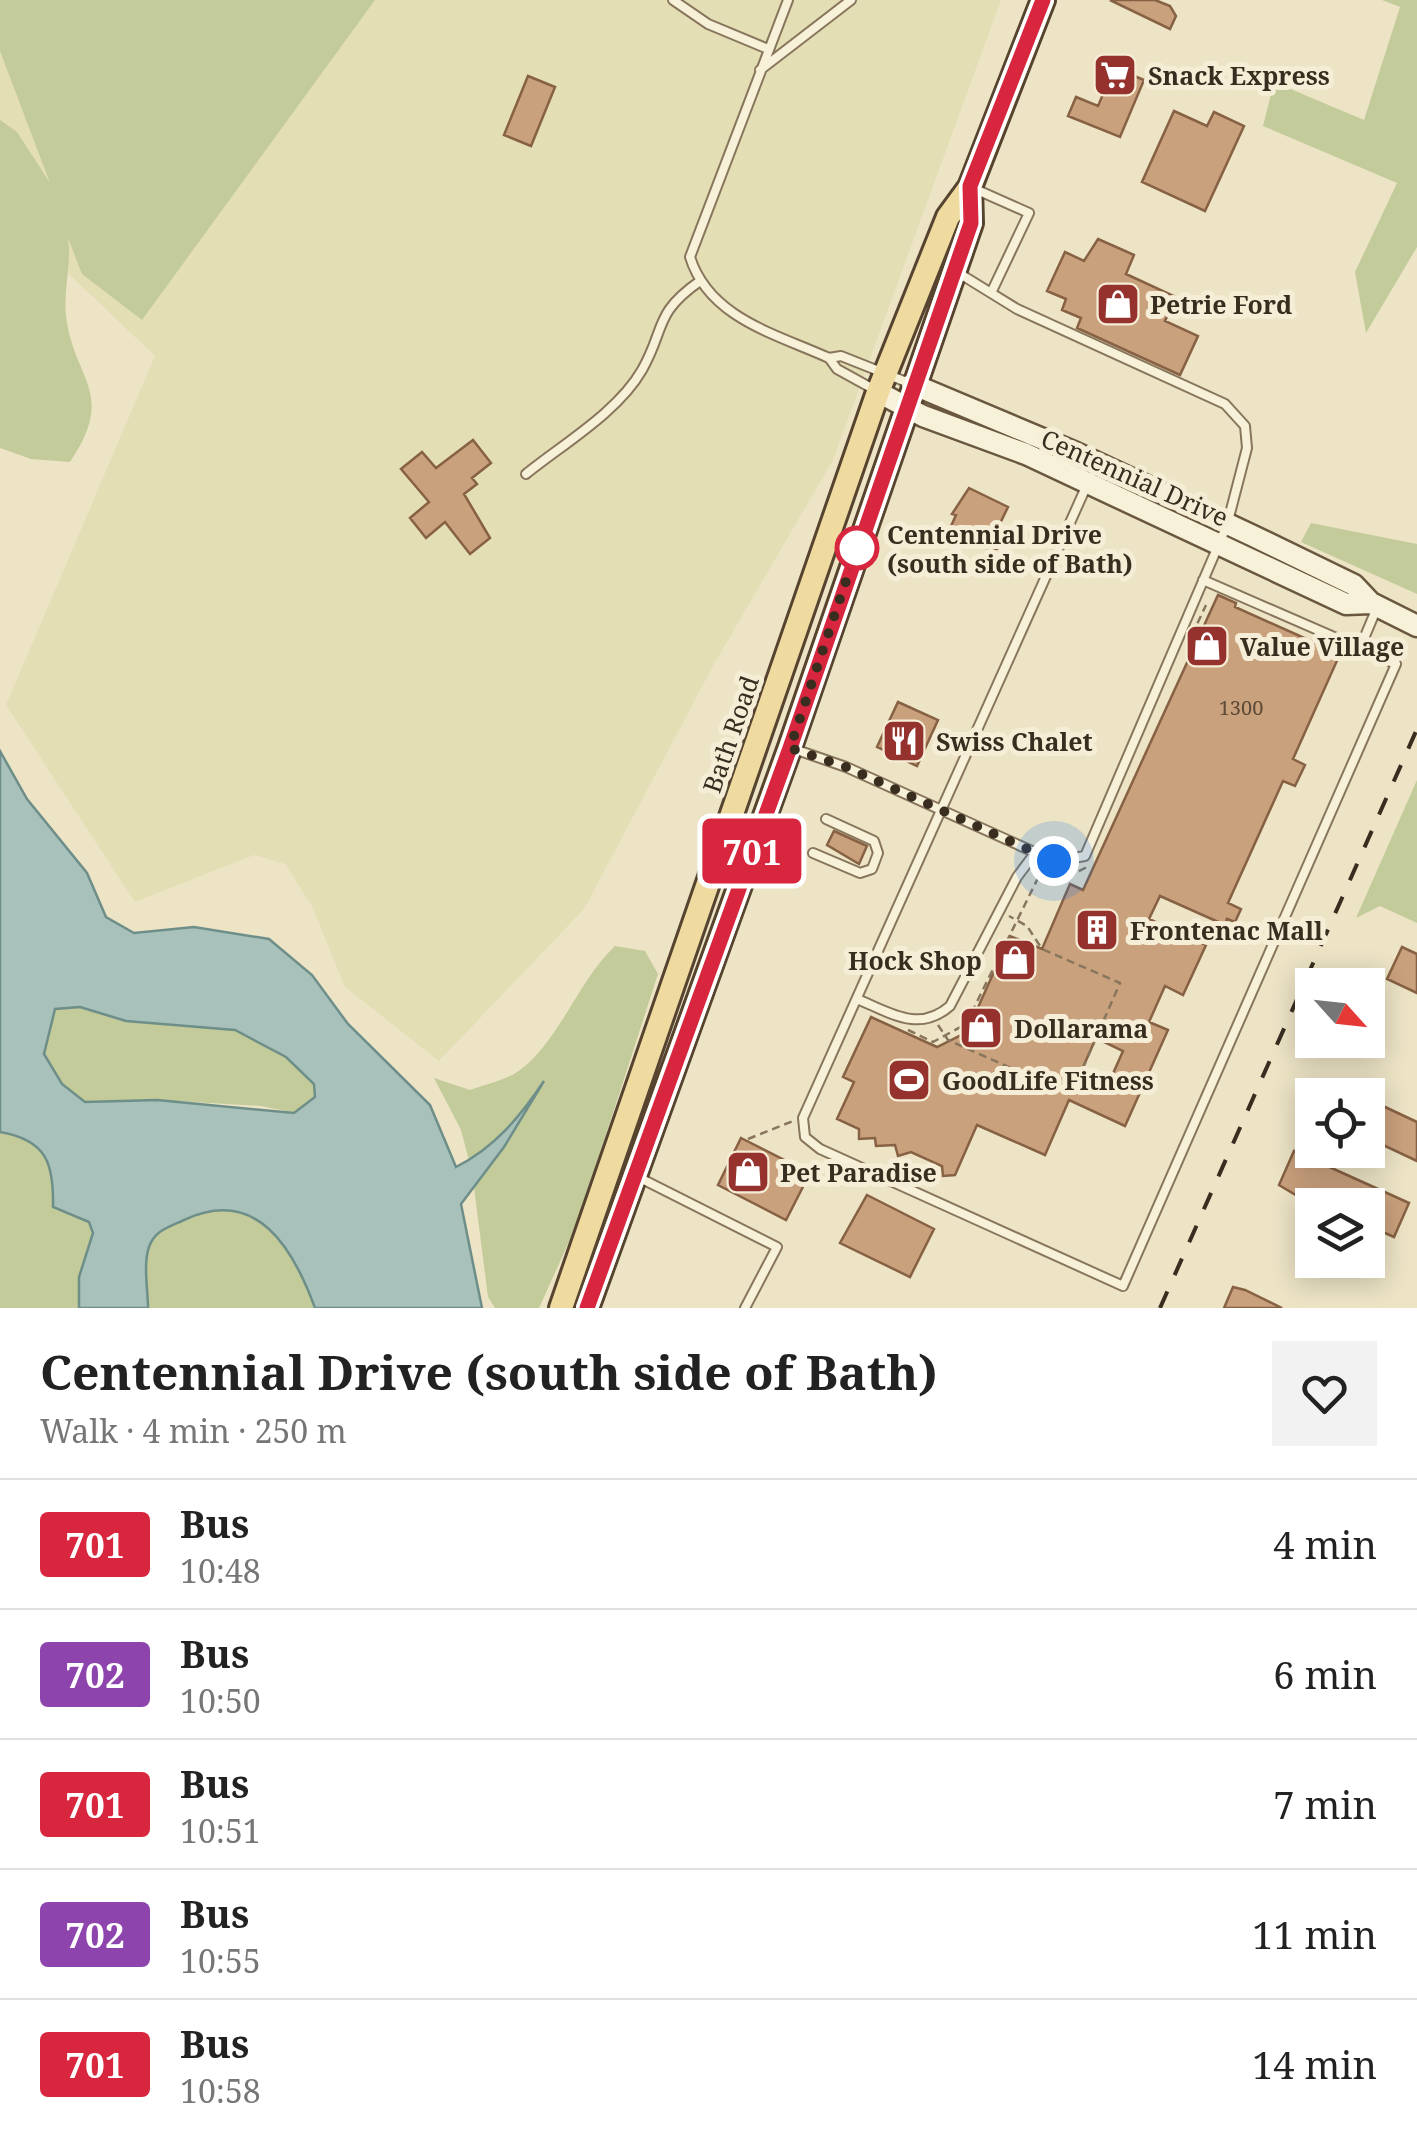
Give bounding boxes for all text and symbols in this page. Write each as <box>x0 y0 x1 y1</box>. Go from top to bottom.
supermarket icon: Snack Express <box>1092 52 1138 98</box>
place label: Snack Express <box>1148 58 1330 92</box>
shop icon: Petrie Ford <box>1095 281 1141 327</box>
place label: Petrie Ford <box>1150 287 1292 321</box>
street label: Centennial Drive <box>1036 421 1234 533</box>
place label: Centennial Drive (south side of Bath) <box>887 517 1133 580</box>
marker: Centennial Drive (south side of Bath) <box>836 527 878 569</box>
shop icon: Value Village <box>1184 623 1230 669</box>
place label: Value Village <box>1240 629 1404 663</box>
street label: Bath Road <box>694 671 766 797</box>
house number: 1300 <box>1219 694 1263 721</box>
restaurant icon: Swiss Chalet <box>881 718 927 764</box>
place label: Swiss Chalet <box>936 724 1093 758</box>
line badge: 701 <box>694 818 810 884</box>
text: 701 <box>722 828 782 875</box>
your location <box>1029 836 1079 886</box>
building icon: Frontenac Mall <box>1074 907 1120 953</box>
place label: Frontenac Mall <box>1130 913 1323 947</box>
shop icon: Hock Shop <box>992 937 1038 983</box>
place label: Hock Shop <box>848 943 982 977</box>
north arrow <box>1295 968 1385 1058</box>
map controls <box>1295 968 1385 1278</box>
shop icon: Dollarama <box>958 1005 1004 1051</box>
place label: Dollarama <box>1014 1011 1148 1045</box>
sports icon: GoodLife Fitness <box>886 1057 932 1103</box>
place label: GoodLife Fitness <box>942 1063 1154 1097</box>
button: locate <box>1295 1078 1385 1168</box>
shop icon: Pet Paradise <box>725 1149 771 1195</box>
place label: Pet Paradise <box>780 1155 937 1189</box>
button: layers <box>1295 1188 1385 1278</box>
text: Centennial Drive (south side of Bath) <box>40 1339 938 1404</box>
button: heart <box>1272 1341 1377 1446</box>
text: Walk · 4 min · 250 m <box>40 1409 347 1452</box>
text: Bus <box>180 1497 249 1549</box>
text: 4 min <box>1273 1518 1377 1570</box>
text: 701 <box>65 1521 125 1568</box>
text: 10:48 <box>180 1549 261 1592</box>
text: Bus <box>180 1627 249 1679</box>
text: 6 min <box>1273 1648 1377 1700</box>
text: 702 <box>65 1651 125 1698</box>
text: 10:50 <box>180 1679 261 1722</box>
text: Bus <box>180 1757 249 1809</box>
text: 7 min <box>1273 1778 1377 1830</box>
text: 701 <box>65 1781 125 1828</box>
text: 10:51 <box>180 1809 261 1852</box>
text: Bus <box>180 1887 249 1939</box>
text: 11 min <box>1252 1908 1377 1960</box>
text: 702 <box>65 1911 125 1958</box>
text: 10:55 <box>180 1939 261 1982</box>
text: Bus <box>180 2017 249 2069</box>
text: 14 min <box>1252 2038 1377 2090</box>
text: 701 <box>65 2041 125 2088</box>
text: 10:58 <box>180 2069 261 2112</box>

